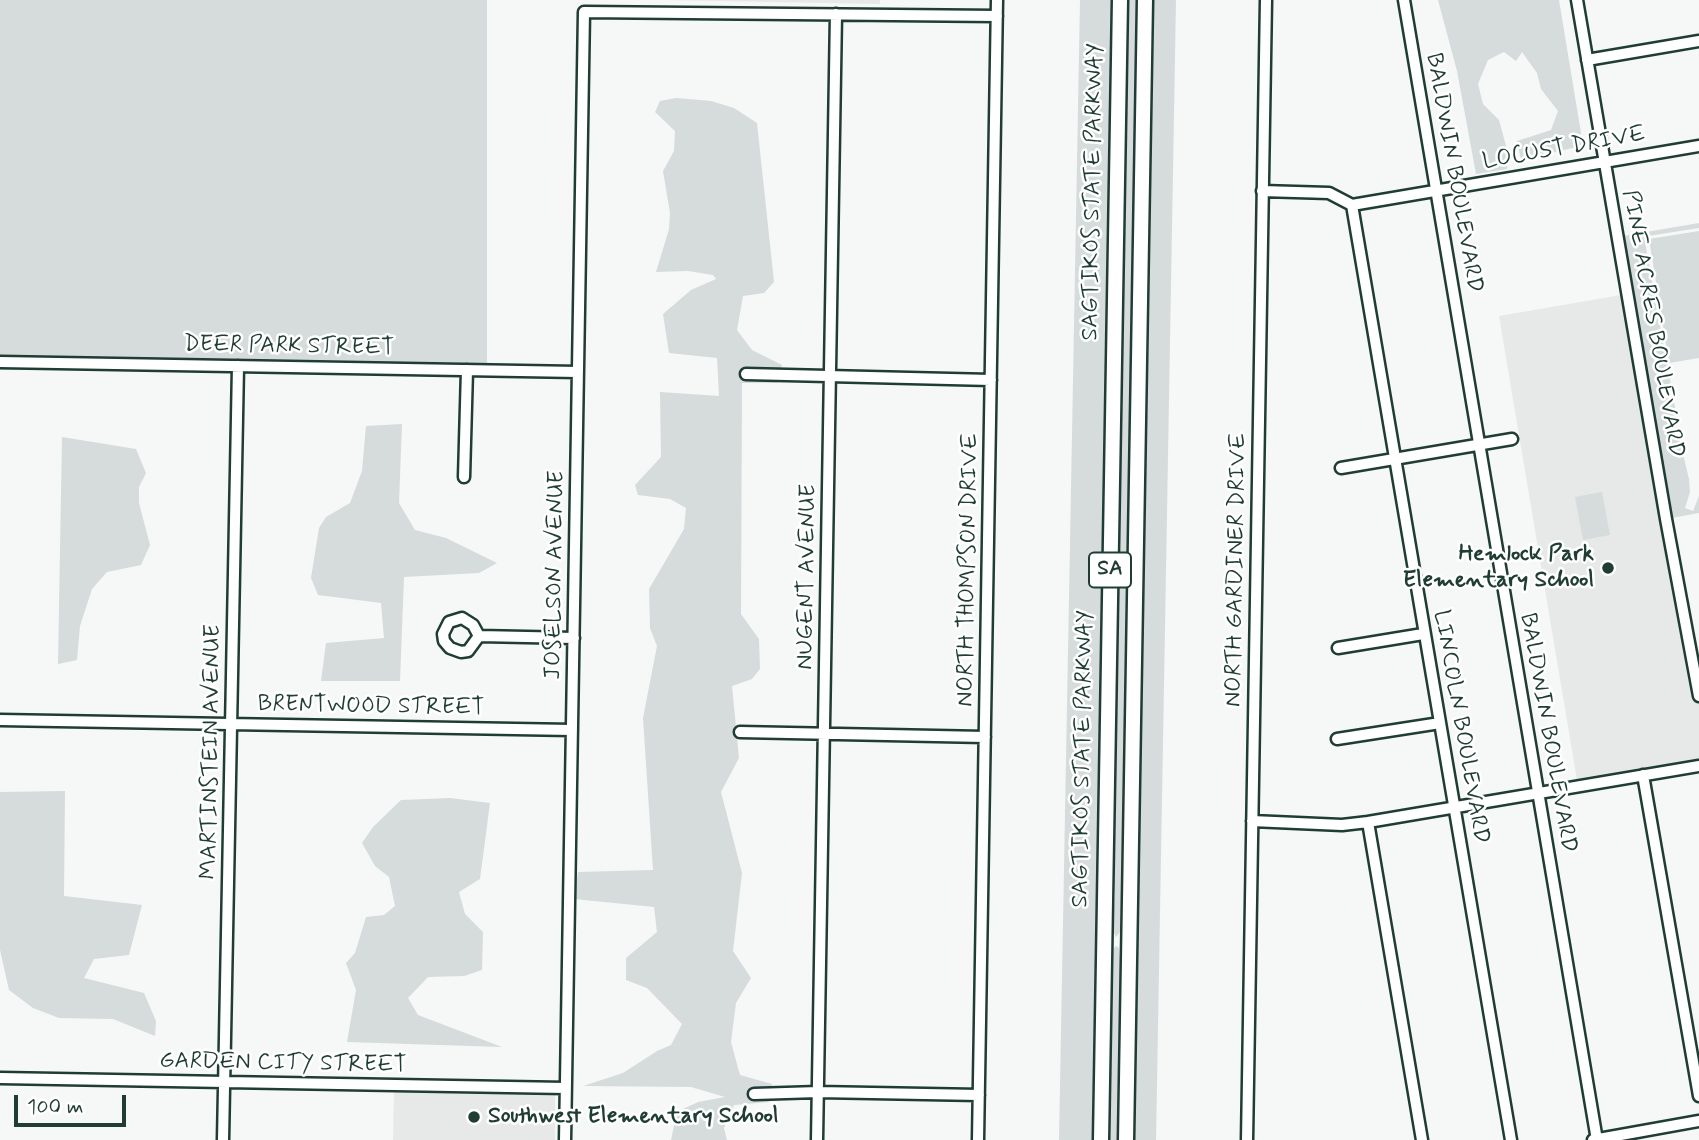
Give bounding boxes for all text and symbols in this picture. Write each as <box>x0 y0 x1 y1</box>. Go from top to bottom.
street label: SAGTIKOS STATE PARKWAY <box>1078 43 1110 341</box>
street label: BALDWIN BOULEVARD <box>1418 51 1488 295</box>
street label: LOCUST DRIVE <box>1480 121 1648 177</box>
street label: PINE ACRES BOULEVARD <box>1615 188 1689 460</box>
street label: DEER PARK STREET <box>184 331 394 363</box>
street label: NORTH THOMPSON DRIVE <box>953 433 985 707</box>
street label: NORTH GARDINER DRIVE <box>1221 433 1253 707</box>
street label: JOSELSON AVENUE <box>540 470 572 680</box>
street label: NUGENT AVENUE <box>793 484 823 670</box>
place label: Hemlock Park Elementary School <box>1403 541 1594 595</box>
road number: SA <box>1089 552 1131 588</box>
marker: Hemlock Park Elementary School <box>1600 560 1616 576</box>
street label: LINCOLN BOULEVARD <box>1426 608 1494 846</box>
street label: SAGTIKOS STATE PARKWAY <box>1068 610 1100 908</box>
street label: BALDWIN BOULEVARD <box>1512 611 1582 855</box>
street label: MARTINSTEIN AVENUE <box>196 624 228 880</box>
street label: BRENTWOOD STREET <box>257 691 485 723</box>
street label: GARDEN CITY STREET <box>159 1048 407 1080</box>
scale bar <box>18 1080 130 1124</box>
text: 100 m <box>27 1093 83 1121</box>
place label: Southwest Elementary School <box>488 1103 778 1131</box>
marker: Southwest Elementary School <box>466 1109 482 1125</box>

